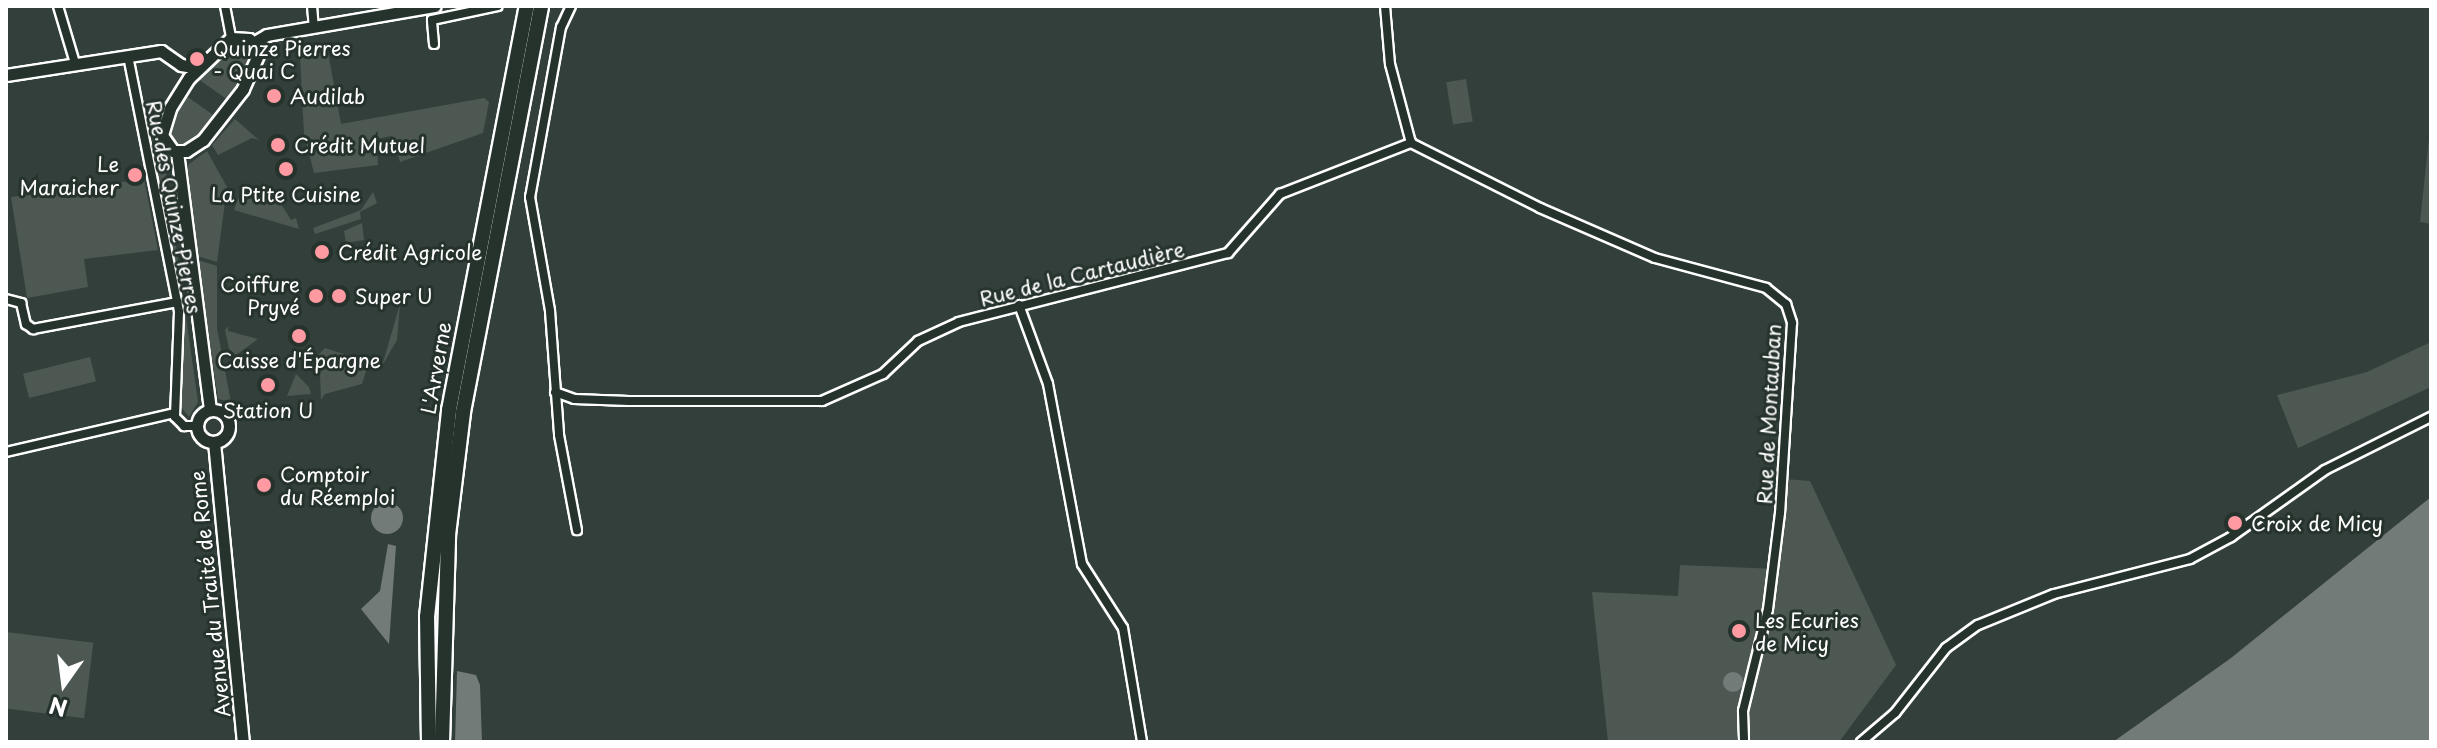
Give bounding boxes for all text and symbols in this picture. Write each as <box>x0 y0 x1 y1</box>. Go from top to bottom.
place label: Quinze Pierres - Quai C <box>213 36 351 83</box>
marker: Quinze Pierres - Quai C <box>188 50 206 68</box>
place label: Audilab <box>290 84 365 108</box>
marker: Audilab <box>265 87 283 105</box>
street label: Rue des Quinze Pierres <box>141 97 207 317</box>
place label: Crédit Mutuel <box>294 133 426 157</box>
marker: Crédit Mutuel <box>269 136 287 154</box>
place label: Le Maraicher <box>20 152 119 199</box>
marker: La Ptite Cuisine <box>277 160 295 178</box>
marker: Le Maraicher <box>126 166 144 184</box>
place label: La Ptite Cuisine <box>210 182 362 206</box>
street label: Rue de la Cartaudière <box>975 236 1189 312</box>
place label: Crédit Agricole <box>338 240 484 264</box>
marker: Crédit Agricole <box>313 243 331 261</box>
place label: Coiffure Pryvé <box>220 272 300 319</box>
place label: Super U <box>355 284 433 308</box>
marker: Coiffure Pryvé <box>307 287 325 305</box>
marker: Super U <box>330 287 348 305</box>
street label: L'Arverne <box>416 320 456 416</box>
street label: Rue de Montauban <box>1752 322 1786 506</box>
marker: Caisse d'Épargne <box>290 327 308 345</box>
place label: Caisse d'Épargne <box>217 348 381 372</box>
marker: Station U <box>259 376 277 394</box>
place label: Station U <box>222 398 314 422</box>
place label: Comptoir du Réemploi <box>280 462 395 509</box>
street label: Avenue du Traité de Rome <box>185 469 235 719</box>
marker: Comptoir du Réemploi <box>255 476 273 494</box>
place label: Croix de Micy <box>2251 511 2384 535</box>
marker: Croix de Micy <box>2226 514 2244 532</box>
place label: Les Ecuries de Micy <box>1755 608 1861 655</box>
marker: Les Ecuries de Micy <box>1730 622 1748 640</box>
north arrow <box>24 644 104 724</box>
text: N <box>46 690 71 726</box>

